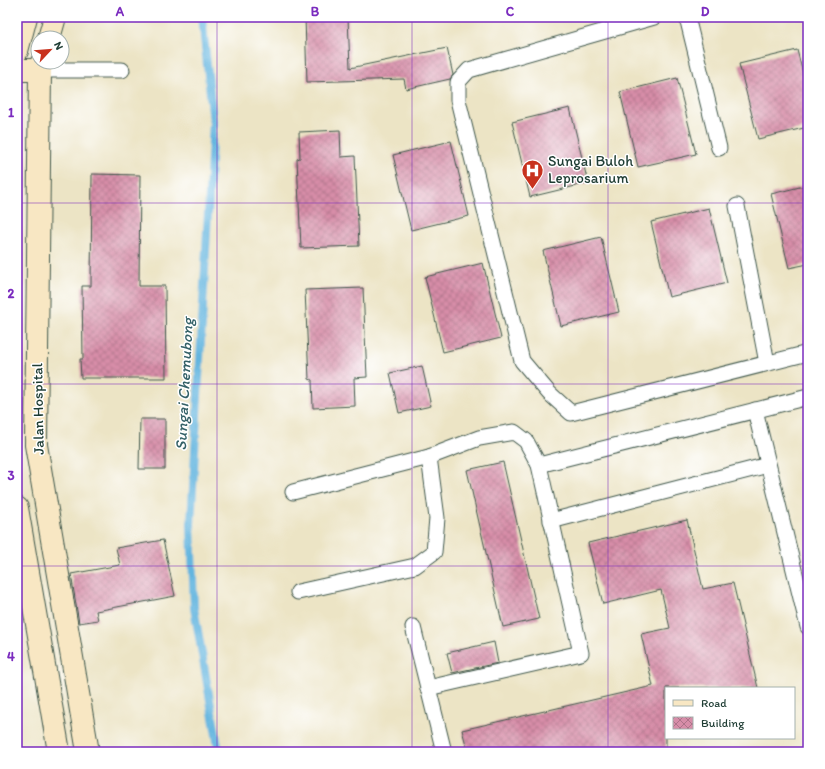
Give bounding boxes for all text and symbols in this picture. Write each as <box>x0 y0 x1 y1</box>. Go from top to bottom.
text: A <box>115 4 125 19</box>
text: B <box>311 4 320 19</box>
text: C <box>506 4 515 19</box>
text: D <box>701 4 710 19</box>
north arrow <box>30 30 70 70</box>
text: N <box>51 40 66 52</box>
text: 1 <box>8 105 14 120</box>
place label: Sungai Buloh Leprosarium <box>548 152 633 187</box>
hospital icon: Sungai Buloh Leprosarium <box>519 157 545 190</box>
text: 2 <box>8 286 15 301</box>
water label: Sungai Chemubong <box>171 315 197 451</box>
street label: Jalan Hospital <box>28 362 48 455</box>
text: 3 <box>7 468 15 483</box>
text: 4 <box>7 649 15 664</box>
legend <box>665 687 795 739</box>
text: Road <box>701 696 727 710</box>
text: Building <box>701 716 745 730</box>

